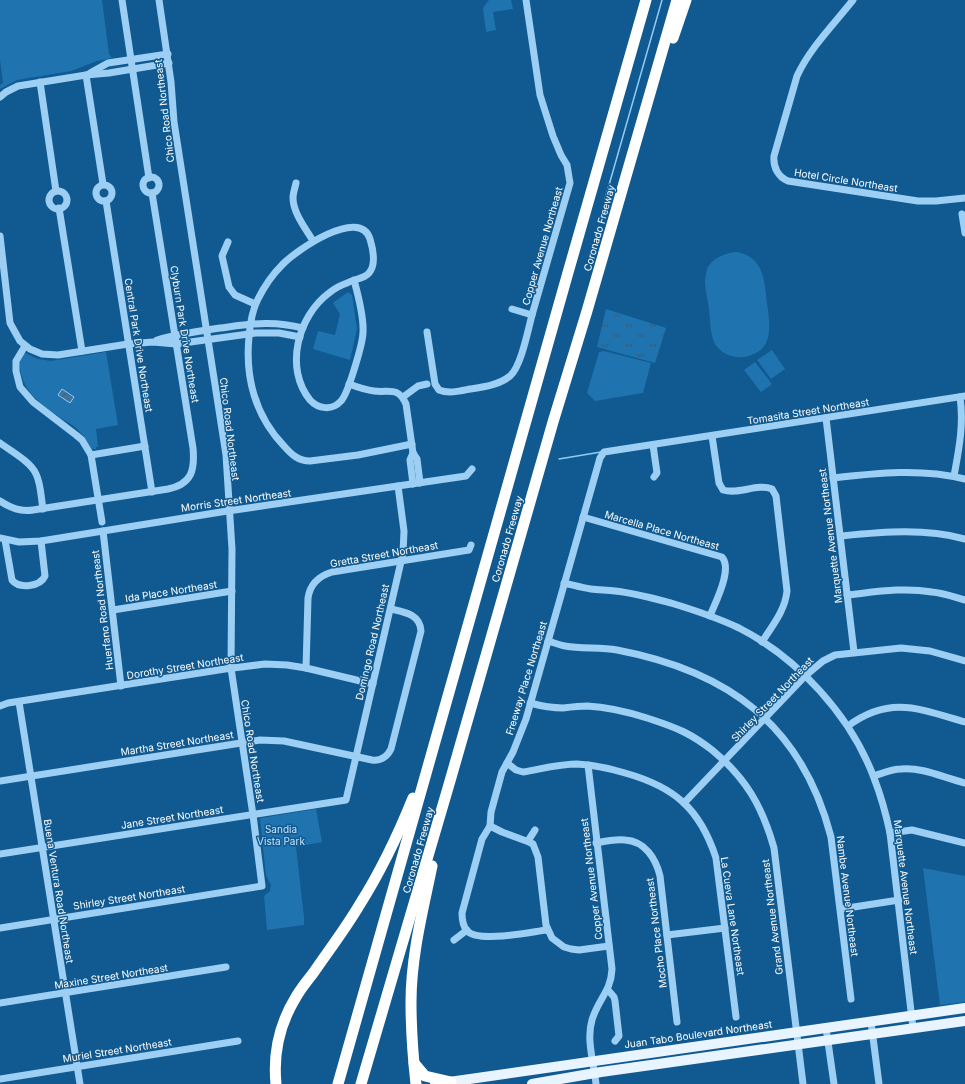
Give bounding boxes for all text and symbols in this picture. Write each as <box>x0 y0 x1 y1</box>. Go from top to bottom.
street label: Chico Road Northeast <box>152 58 176 163</box>
street label: Hotel Circle Northeast <box>793 166 899 194</box>
street label: Coronado Freeway <box>581 183 617 273</box>
street label: Copper Avenue Northeast <box>519 185 565 307</box>
street label: Clyburn Park Drive Northeast <box>168 265 202 404</box>
street label: Central Park Drive Northeast <box>122 277 156 414</box>
street label: Chico Road Northeast <box>218 377 242 482</box>
street label: Tomasita Street Northeast <box>746 395 871 427</box>
street label: Marquette Avenue Northeast <box>816 467 844 604</box>
street label: Morris Street Northeast <box>180 486 293 514</box>
street label: Coronado Freeway <box>489 494 525 584</box>
street label: Marcella Place Northeast <box>603 508 721 552</box>
street label: Gretta Street Northeast <box>329 538 440 569</box>
street label: Huerfano Road Northeast <box>89 549 115 671</box>
street label: Ida Place Northeast <box>124 578 218 604</box>
street label: Domingo Road Northeast <box>353 582 391 701</box>
street label: Freeway Place Northeast <box>503 619 549 736</box>
street label: Dorothy Street Northeast <box>126 651 245 681</box>
street label: Shirley Street Northeast <box>728 654 816 744</box>
street label: Chico Road Northeast <box>239 699 267 804</box>
street label: Martha Street Northeast <box>120 728 235 758</box>
street label: Jane Street Northeast <box>120 803 225 831</box>
street label: Coronado Freeway <box>400 805 436 895</box>
street label: Copper Avenue Northeast <box>577 817 604 941</box>
street label: Buena Ventura Road Northeast <box>42 818 76 965</box>
street label: Marquette Avenue Northeast <box>892 819 920 956</box>
park label: Sandia Vista Park <box>257 823 305 847</box>
street label: Nambe Avenue Northeast <box>835 835 861 958</box>
street label: La Cueva Lane Northeast <box>719 856 747 977</box>
street label: Grand Avenue Northeast <box>759 858 785 975</box>
street label: Mocho Place Northeast <box>643 876 669 989</box>
street label: Shirley Street Northeast <box>72 882 186 912</box>
street label: Maxine Street Northeast <box>53 961 169 991</box>
street label: Juan Tabo Boulevard Northeast <box>623 1018 773 1050</box>
street label: Muriel Street Northeast <box>62 1035 173 1065</box>

